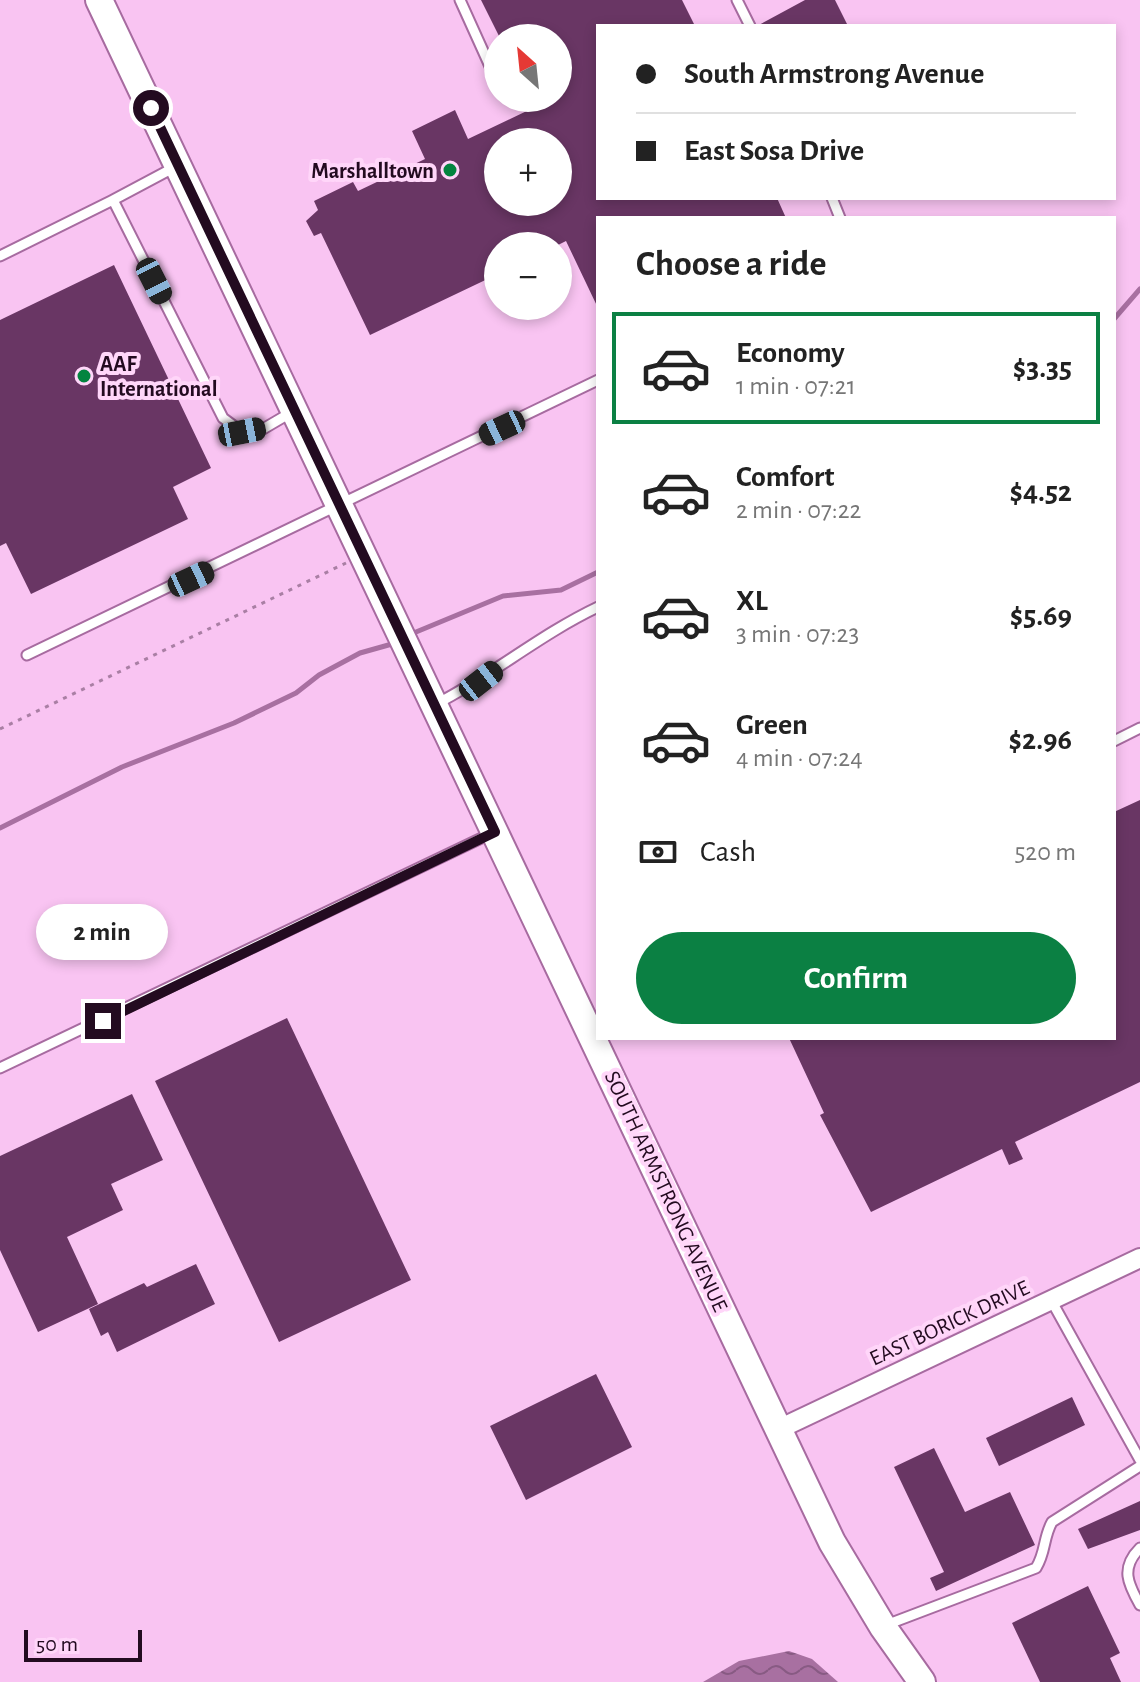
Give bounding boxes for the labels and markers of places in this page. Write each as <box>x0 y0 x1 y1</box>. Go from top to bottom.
place label: Marshalltown <box>311 160 434 182</box>
marker: Marshalltown <box>441 161 459 179</box>
place label: AAF International <box>100 353 217 400</box>
marker: AAF International <box>75 367 93 385</box>

